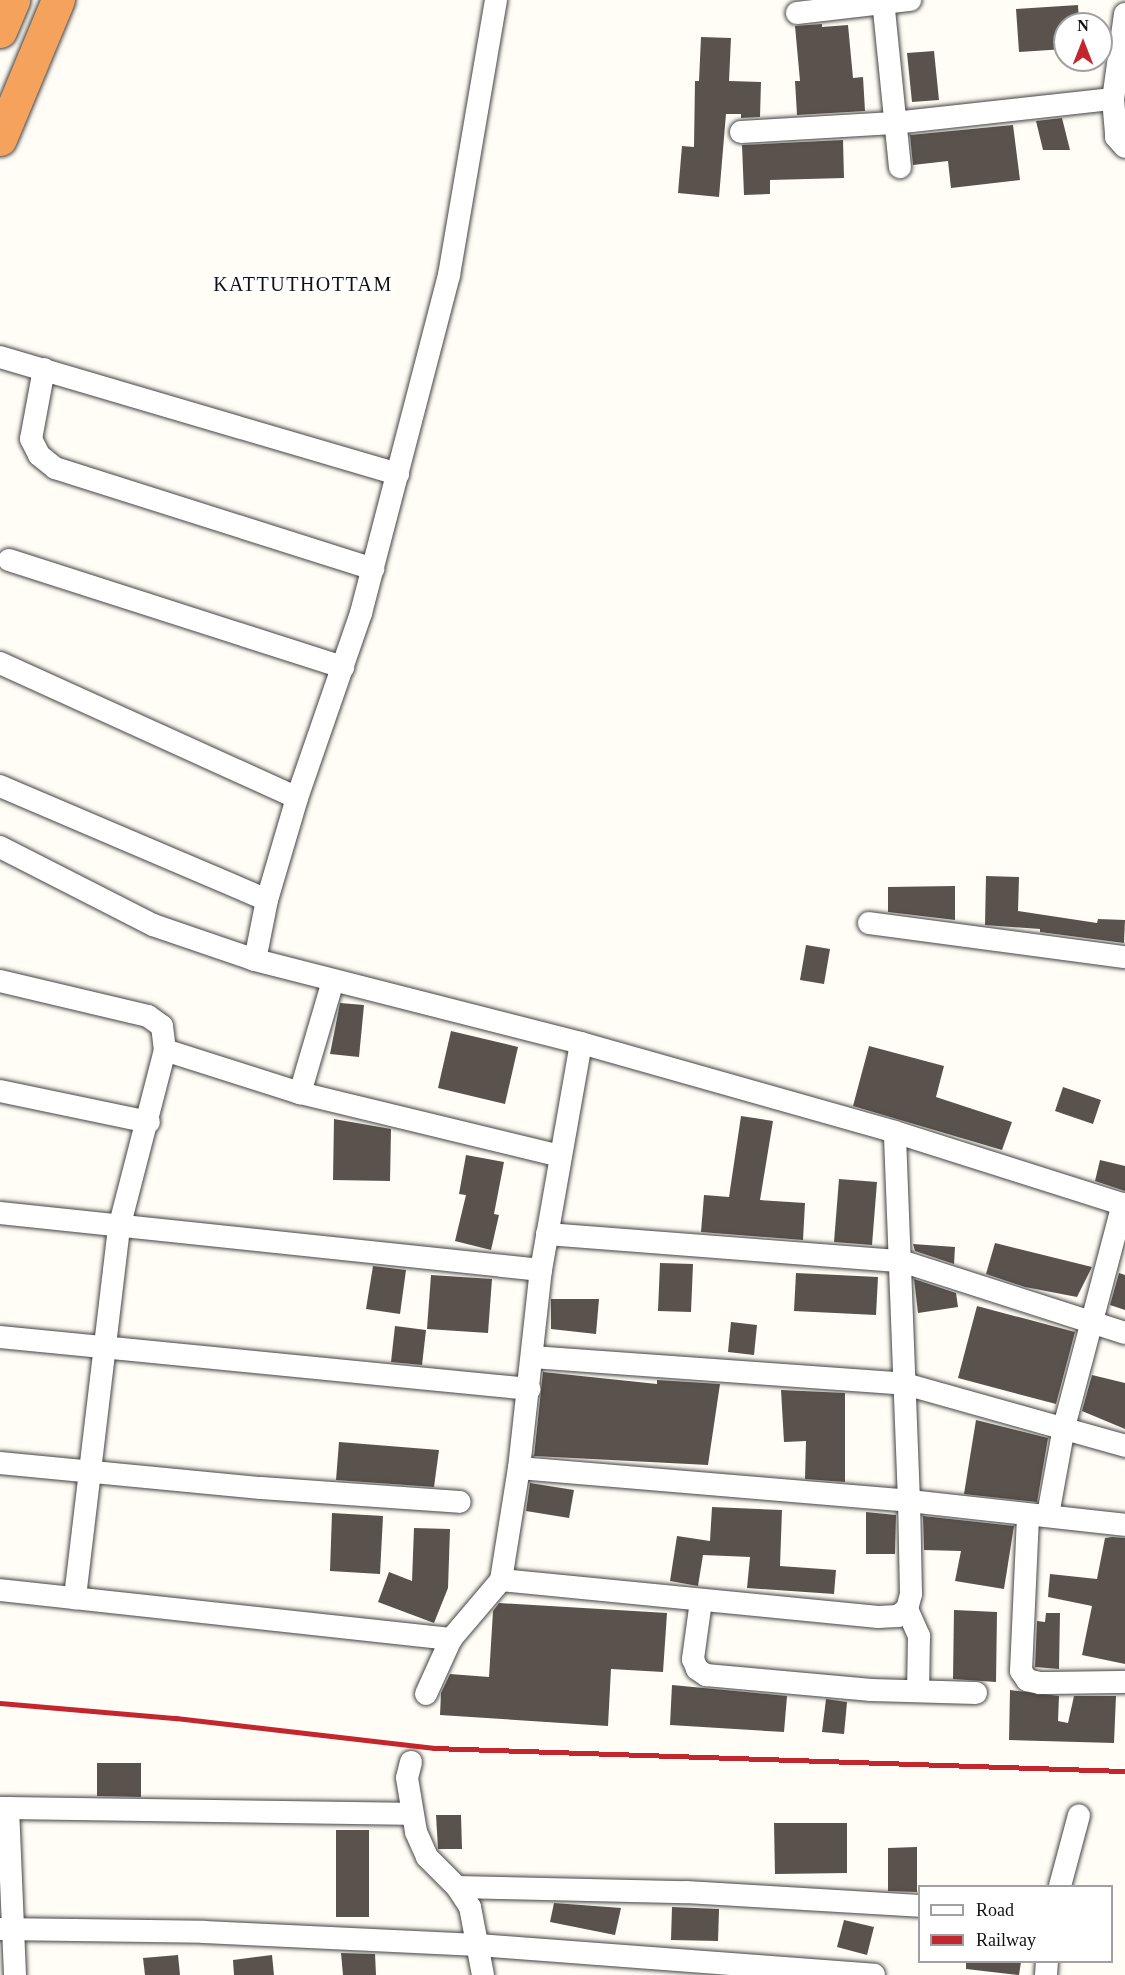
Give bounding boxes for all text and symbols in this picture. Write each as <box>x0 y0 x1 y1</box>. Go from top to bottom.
north arrow <box>1053 12 1113 72</box>
text: N <box>1077 17 1089 34</box>
district label: KATTUTHOTTAM <box>213 272 393 296</box>
legend <box>918 1885 1113 1963</box>
text: Road <box>976 1900 1014 1920</box>
text: Railway <box>976 1930 1036 1950</box>

